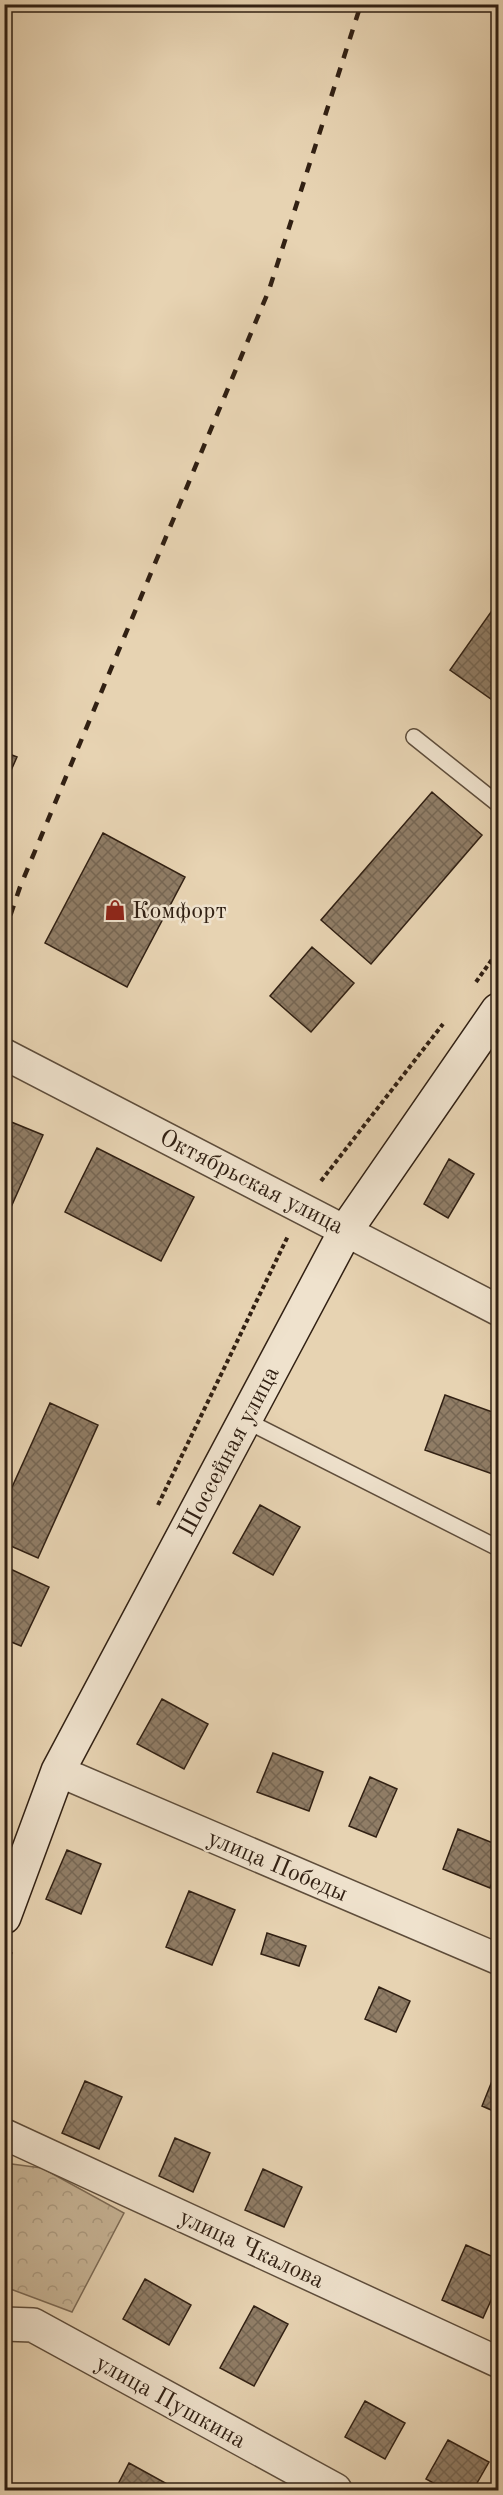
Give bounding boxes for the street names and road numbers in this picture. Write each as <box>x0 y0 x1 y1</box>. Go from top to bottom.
street label: Октябрьская улица <box>155 1126 347 1240</box>
street label: Шоссейная улица <box>175 1363 285 1541</box>
street label: улица Победы <box>204 1827 351 1907</box>
street label: улица Чкалова <box>175 2206 327 2294</box>
street label: улица Пушкина <box>91 2352 249 2454</box>

